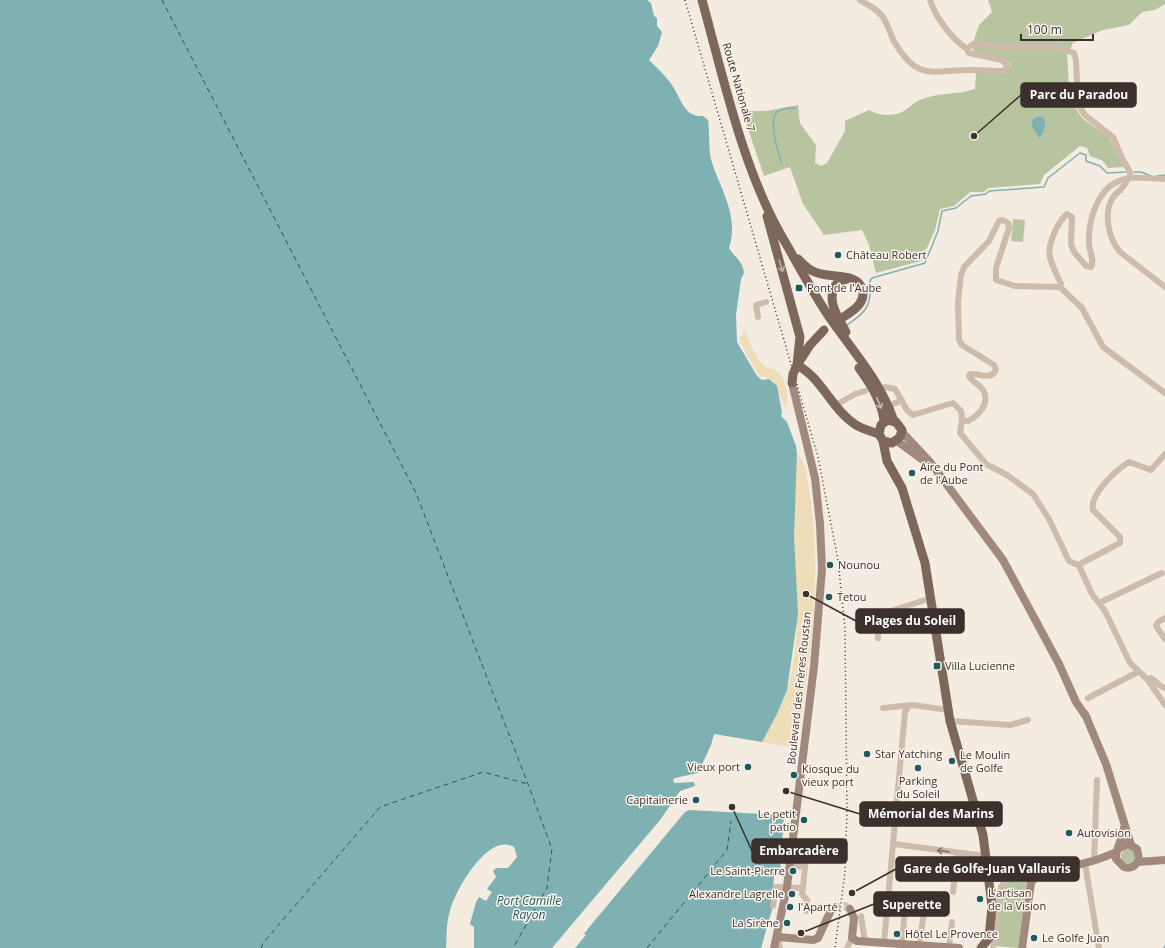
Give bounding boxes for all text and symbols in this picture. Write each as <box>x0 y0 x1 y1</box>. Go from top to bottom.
scale bar <box>1021 16 1093 42</box>
text: 100 m <box>1027 21 1062 38</box>
street label: Route Nationale 7 <box>720 41 759 133</box>
callout: Parc du Paradou <box>1021 83 1136 107</box>
text: Parc du Paradou <box>1030 86 1128 103</box>
place label: Château Robert <box>846 247 926 262</box>
marker: Château Robert <box>833 250 843 260</box>
one-way arrow <box>778 259 785 272</box>
place label: Pont de l'Aube <box>807 280 881 295</box>
marker: Pont de l'Aube <box>794 283 804 293</box>
one-way arrow <box>876 396 883 408</box>
place label: Aire du Pont de l'Aube <box>920 459 984 487</box>
marker: Aire du Pont de l'Aube <box>907 468 917 478</box>
place label: Nounou <box>838 557 880 572</box>
marker: Nounou <box>825 560 835 570</box>
place label: Tetou <box>837 589 867 604</box>
marker: Tetou <box>824 592 834 602</box>
callout: Plages du Soleil <box>856 609 964 633</box>
street label: Boulevard des Frères Roustan <box>783 611 814 765</box>
text: Plages du Soleil <box>864 612 956 629</box>
place label: Villa Lucienne <box>945 658 1015 673</box>
marker: Villa Lucienne <box>932 661 942 671</box>
place label: Star Yatching <box>875 746 942 761</box>
place label: Le Moulin de Golfe <box>960 747 1010 775</box>
marker: Star Yatching <box>862 749 872 759</box>
marker: Le Moulin de Golfe <box>947 756 957 766</box>
place label: Vieux port <box>687 759 740 774</box>
place label: Kiosque du vieux port <box>802 761 859 789</box>
marker: Vieux port <box>743 762 753 772</box>
marker: Parking du Soleil <box>913 763 923 773</box>
marker: Kiosque du vieux port <box>789 770 799 780</box>
place label: Parking du Soleil <box>896 773 940 801</box>
place label: Capitainerie <box>626 792 688 807</box>
marker: Capitainerie <box>691 795 701 805</box>
callout: Mémorial des Marins <box>860 802 1002 826</box>
text: Mémorial des Marins <box>868 805 994 822</box>
place label: Le petit patio <box>758 806 796 834</box>
marker: Le petit patio <box>799 815 809 825</box>
place label: Autovision <box>1077 825 1131 840</box>
marker: Autovision <box>1064 828 1074 838</box>
callout: Embarcadère <box>752 839 847 863</box>
text: Embarcadère <box>759 842 839 859</box>
one-way arrow <box>937 847 950 854</box>
callout: Gare de Golfe-Juan Vallauris <box>896 857 1079 881</box>
text: Gare de Golfe-Juan Vallauris <box>903 860 1071 877</box>
place label: Le Saint-Pierre <box>710 863 785 878</box>
marker: Le Saint-Pierre <box>788 866 798 876</box>
place label: L'artisan de la Vision <box>988 885 1046 913</box>
place label: Alexandre Lagrelle <box>689 886 784 901</box>
marker: Alexandre Lagrelle <box>787 889 797 899</box>
water label: Port Camille Rayon <box>497 892 561 923</box>
callout: Superette <box>874 892 949 916</box>
marker: L'artisan de la Vision <box>975 894 985 904</box>
text: Superette <box>882 896 942 913</box>
place label: l'Aparté <box>798 899 838 914</box>
marker: l'Aparté <box>785 902 795 912</box>
place label: La Sirène <box>732 915 779 930</box>
marker: La Sirène <box>782 918 792 928</box>
place label: Hôtel Le Provence <box>905 926 998 941</box>
marker: Hôtel Le Provence <box>892 929 902 939</box>
place label: Le Golfe Juan <box>1042 930 1109 945</box>
marker: Le Golfe Juan <box>1029 933 1039 943</box>

